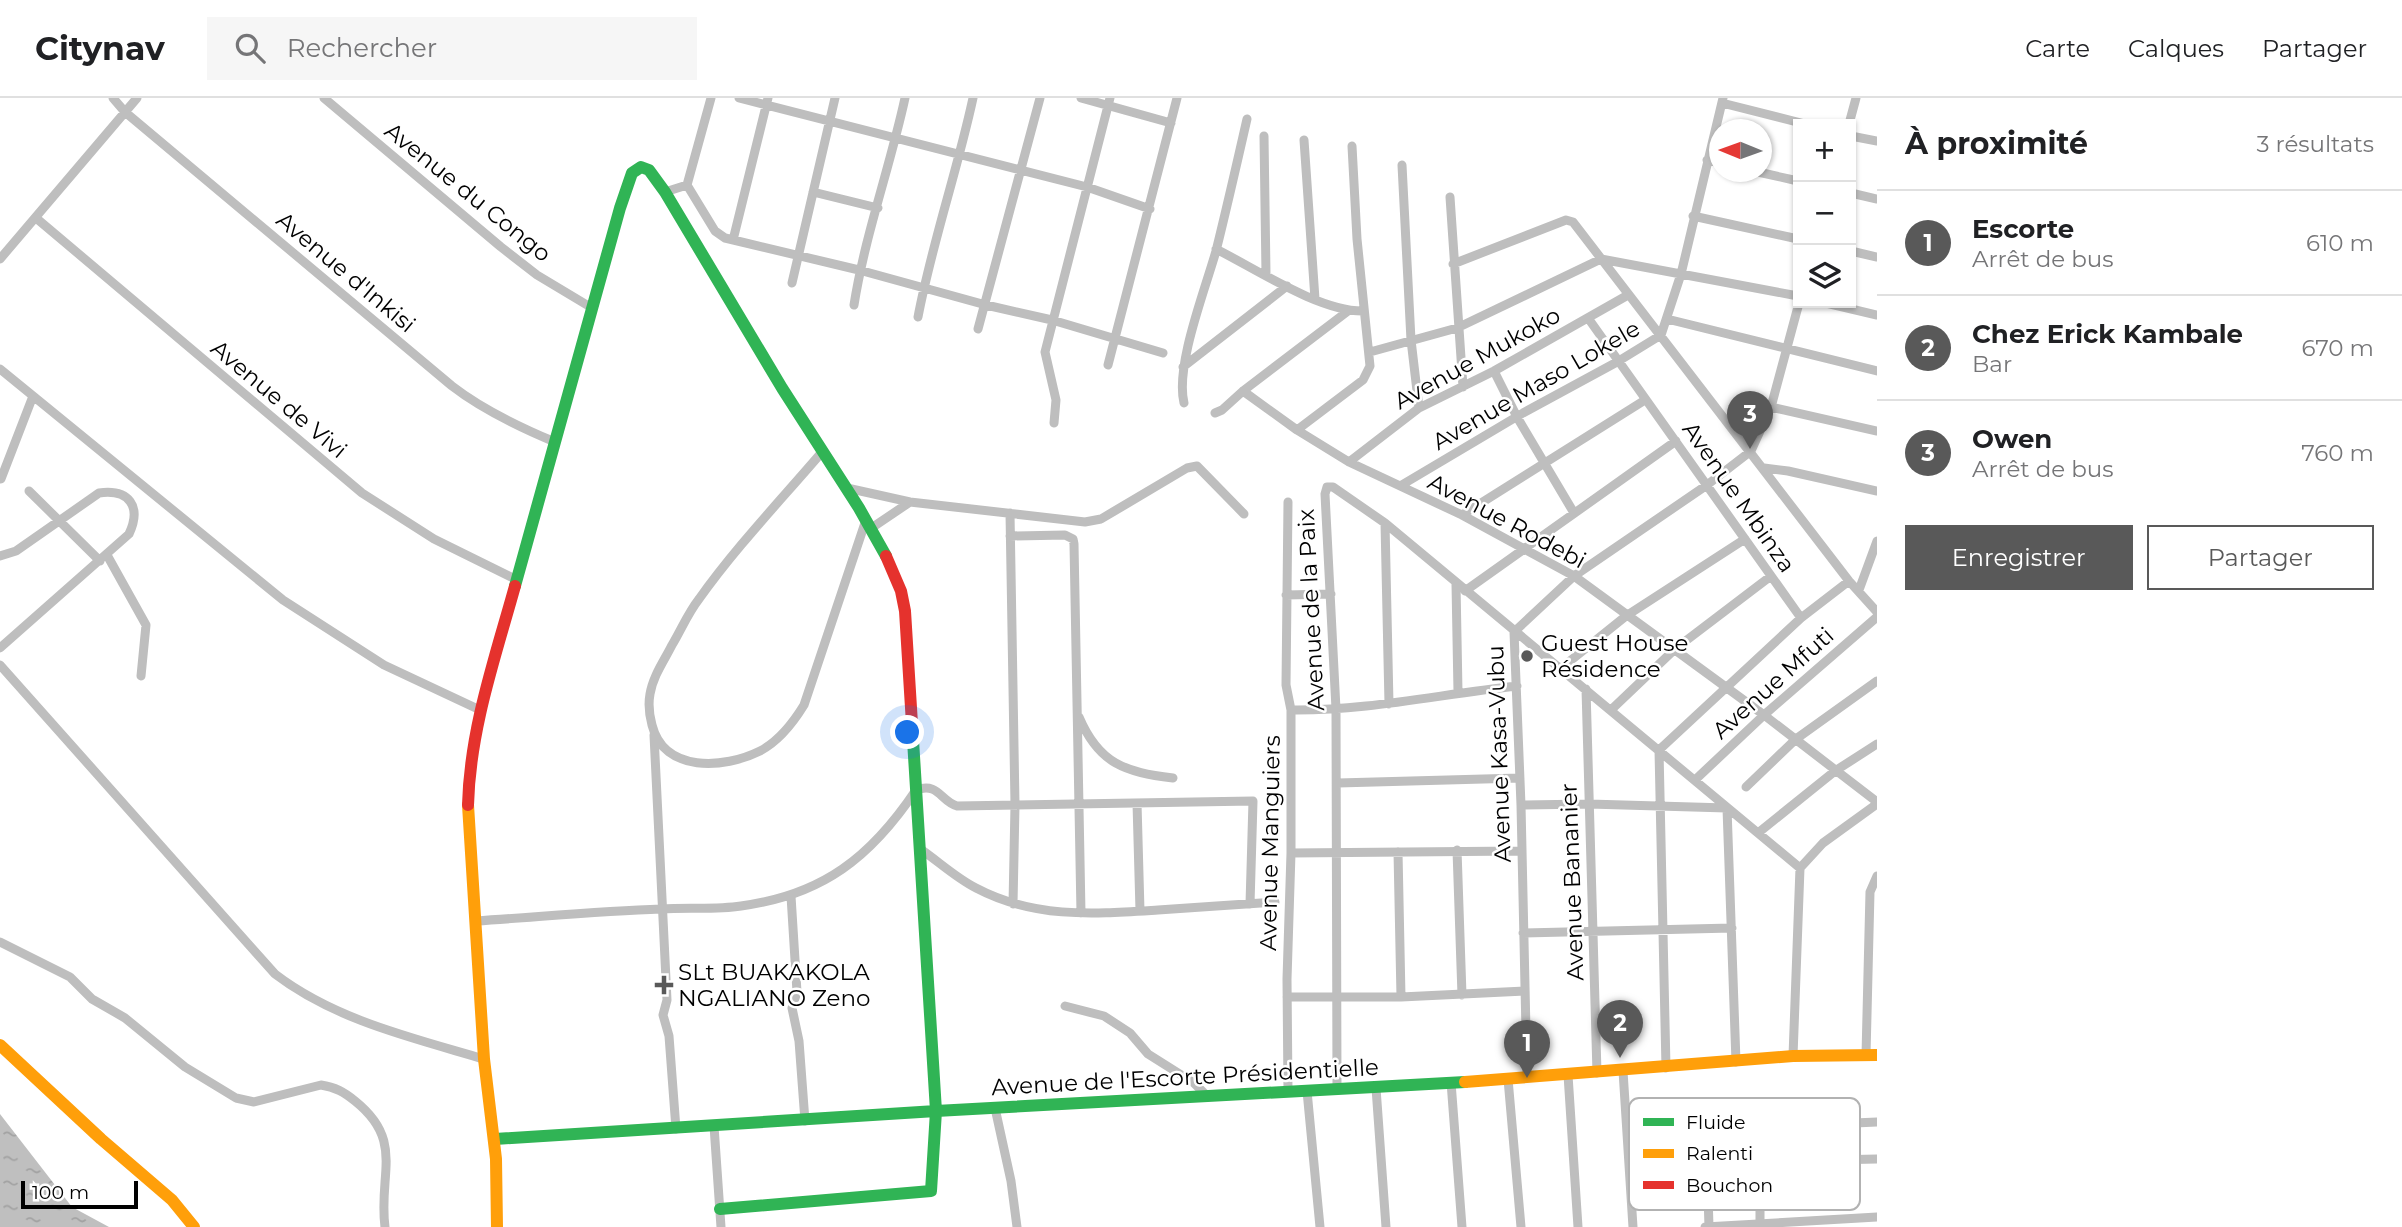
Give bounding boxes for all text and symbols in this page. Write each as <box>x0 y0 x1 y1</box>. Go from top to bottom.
search box <box>207 17 697 80</box>
text: Citynav <box>35 28 165 68</box>
icon: search <box>231 29 269 67</box>
text: Rechercher <box>287 32 437 64</box>
text: Carte <box>2025 34 2090 63</box>
text: Calques <box>2128 34 2224 63</box>
text: Partager <box>2262 34 2367 63</box>
street label: Avenue du Congo <box>379 116 557 268</box>
north arrow <box>1709 119 1772 182</box>
map controls <box>1793 119 1856 308</box>
button: + <box>1793 119 1856 182</box>
text: À proximité <box>1905 125 2088 162</box>
text: 3 résultats <box>2257 130 2374 158</box>
button: − <box>1793 182 1856 245</box>
street label: Avenue d'Inkisi <box>271 206 421 338</box>
text: Escorte <box>1972 213 2074 245</box>
text: 1 <box>1923 229 1933 257</box>
text: 610 m <box>2306 229 2374 257</box>
button: layers <box>1793 245 1856 308</box>
text: Arrêt de bus <box>1972 245 2114 273</box>
street label: Avenue Mukoko <box>1389 301 1565 415</box>
street label: Avenue Maso Lokele <box>1427 314 1645 456</box>
text: Chez Erick Kambale <box>1972 318 2243 350</box>
street label: Avenue de Vivi <box>205 334 353 464</box>
text: 2 <box>1921 334 1935 362</box>
text: 670 m <box>2301 334 2374 362</box>
text: Bar <box>1972 350 2012 378</box>
pin: 3 <box>1727 391 1773 449</box>
street label: Avenue Mbinza <box>1677 416 1801 578</box>
text: Owen <box>1972 423 2052 455</box>
text: 3 <box>1921 439 1935 467</box>
text: 760 m <box>2301 439 2374 467</box>
text: Arrêt de bus <box>1972 455 2114 483</box>
street label: Avenue Rodebi <box>1423 468 1591 574</box>
street label: Avenue de la Paix <box>1292 508 1330 712</box>
button: Enregistrer <box>1905 525 2133 590</box>
button: Partager <box>2147 525 2374 590</box>
street label: Avenue Mfuti <box>1707 621 1839 745</box>
place label: Guest House Résidence <box>1541 629 1688 683</box>
street label: Avenue Kasa-Vubu <box>1481 645 1517 863</box>
marker: Guest House Résidence <box>1519 648 1535 664</box>
your location <box>890 715 924 749</box>
street label: Avenue Manguiers <box>1254 735 1286 951</box>
street label: Avenue Bananier <box>1555 783 1589 981</box>
place label: SLt BUAKAKOLA NGALIANO Zeno <box>678 958 870 1012</box>
marker: SLt BUAKAKOLA NGALIANO Zeno <box>656 977 672 993</box>
pin: 2 <box>1597 1000 1643 1058</box>
pin: 1 <box>1504 1020 1550 1078</box>
street label: Avenue de l'Escorte Présidentielle <box>990 1053 1380 1101</box>
legend <box>1629 1098 1860 1210</box>
text: Fluide <box>1686 1111 1745 1134</box>
text: Ralenti <box>1686 1142 1753 1165</box>
text: Bouchon <box>1686 1174 1773 1197</box>
scale bar <box>21 1178 138 1210</box>
text: 100 m <box>32 1181 89 1204</box>

